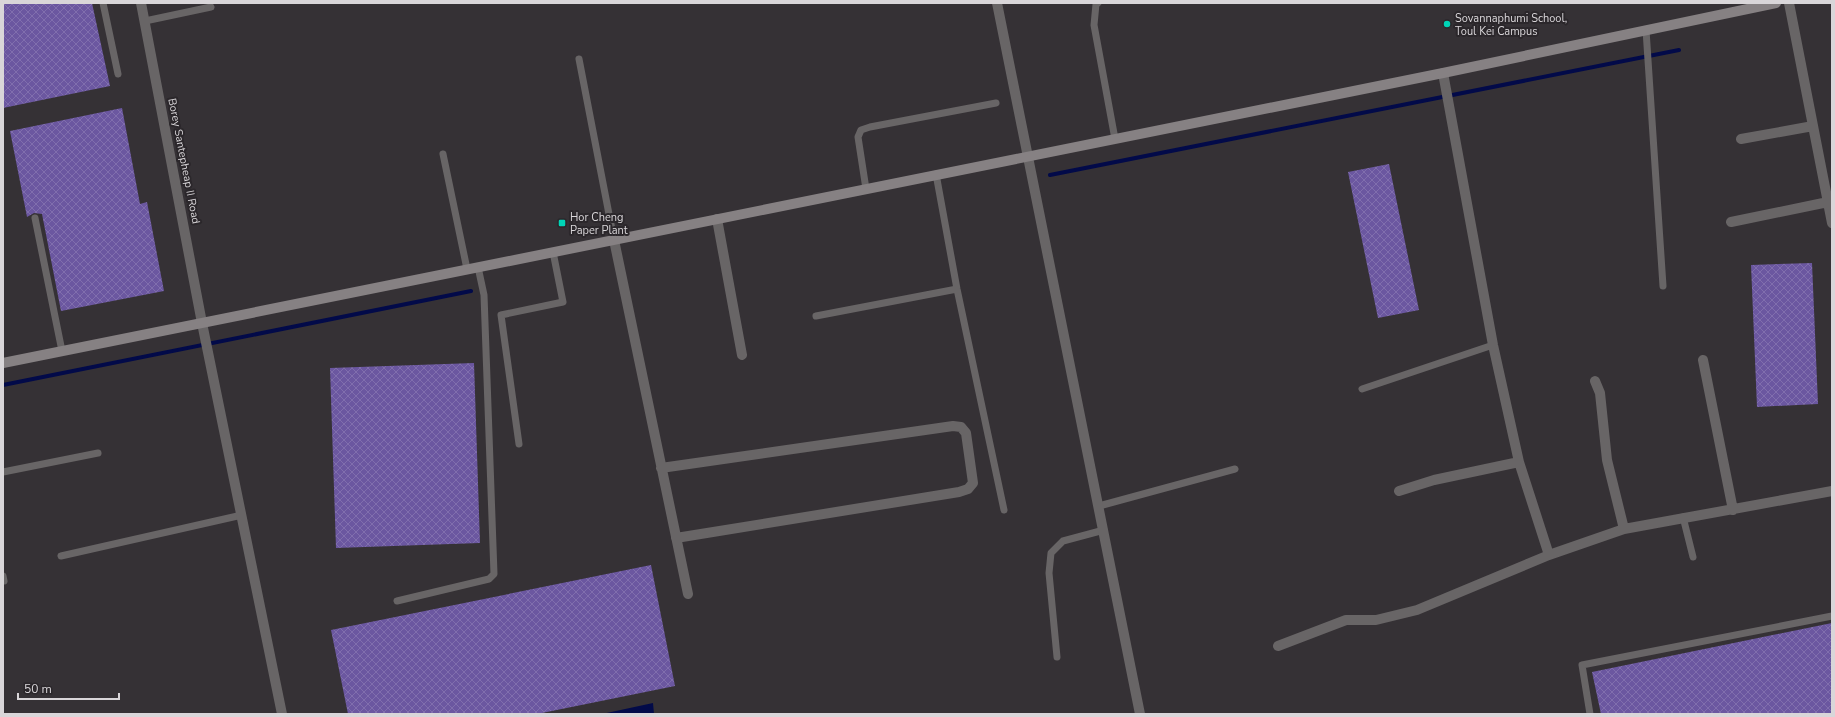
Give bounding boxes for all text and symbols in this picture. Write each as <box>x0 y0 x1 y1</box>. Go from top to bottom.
place label: Sovannaphumi School, Toul Kei Campus <box>1455 11 1567 39</box>
marker: Sovannaphumi School, Toul Kei Campus <box>1442 19 1452 29</box>
street label: Borey Santepheap II Road <box>164 97 204 225</box>
place label: Hor Cheng Paper Plant <box>570 210 628 238</box>
marker: Hor Cheng Paper Plant <box>557 218 567 228</box>
scale bar <box>18 675 119 701</box>
text: 50 m <box>24 681 52 697</box>

